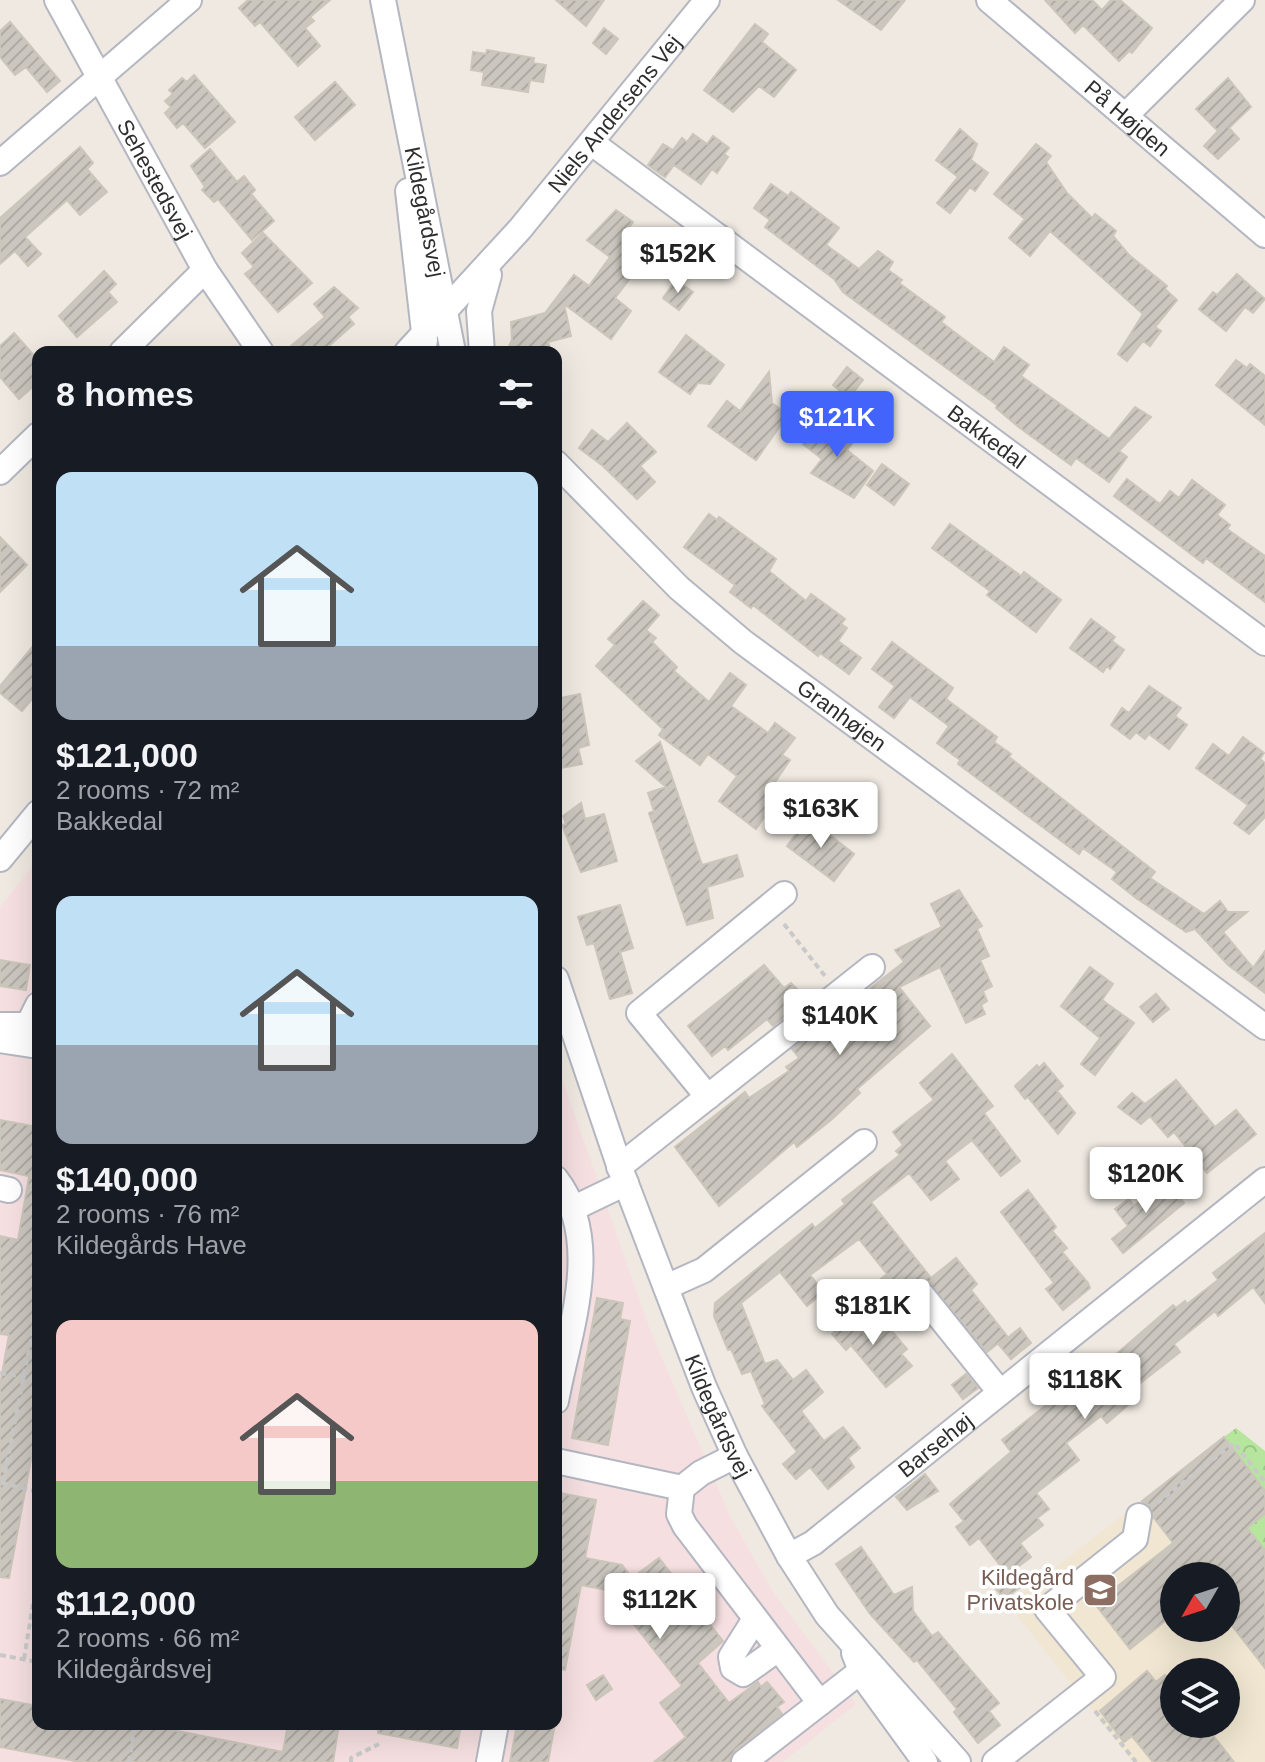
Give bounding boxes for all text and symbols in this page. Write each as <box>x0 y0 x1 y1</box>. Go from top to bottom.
street label: Niels Andersens Vej <box>543 30 686 197</box>
street label: På Højden <box>1080 75 1175 161</box>
street label: Sehestedsvej <box>112 115 198 243</box>
street label: Kildegårdsvej <box>400 145 450 279</box>
pin: $152K <box>622 227 734 295</box>
text: $152K <box>640 238 716 268</box>
icon: filters <box>494 372 538 416</box>
text: 8 homes <box>56 375 194 413</box>
pin: $121K <box>781 391 893 459</box>
street label: Bakkedal <box>943 399 1031 473</box>
text: $121K <box>799 402 875 432</box>
icon: home <box>225 524 369 668</box>
street label: Granhøjen <box>793 674 891 756</box>
text: $121,000 <box>56 736 198 774</box>
text: 2 rooms · 72 m² <box>56 775 240 805</box>
pin: $163K <box>765 782 877 850</box>
text: $163K <box>783 793 859 823</box>
text: Bakkedal <box>56 806 163 836</box>
icon: home <box>225 948 369 1092</box>
pin: $140K <box>784 989 896 1057</box>
text: $140K <box>802 1000 878 1030</box>
pin: $120K <box>1090 1147 1202 1215</box>
text: $120K <box>1108 1158 1184 1188</box>
text: $140,000 <box>56 1160 198 1198</box>
text: 2 rooms · 76 m² <box>56 1199 240 1229</box>
text: Kildegårds Have <box>56 1230 247 1260</box>
pin: $181K <box>817 1279 929 1347</box>
text: $181K <box>835 1290 911 1320</box>
street label: Kildegårdsvej <box>680 1351 757 1482</box>
pin: $118K <box>1029 1353 1141 1421</box>
text: $118K <box>1047 1364 1123 1394</box>
icon: home <box>225 1372 369 1516</box>
street label: Barsehøj <box>893 1408 977 1482</box>
north arrow <box>1160 1562 1240 1642</box>
map controls <box>1160 1562 1240 1738</box>
place label: Kildegård Privatskole <box>966 1565 1074 1615</box>
school or university icon: Kildegård Privatskole <box>1081 1571 1119 1609</box>
pin: $112K <box>604 1573 716 1641</box>
text: $112,000 <box>56 1584 196 1622</box>
text: $112K <box>622 1584 698 1614</box>
text: 2 rooms · 66 m² <box>56 1623 240 1653</box>
text: Kildegårdsvej <box>56 1654 212 1684</box>
button: layers <box>1160 1658 1240 1738</box>

